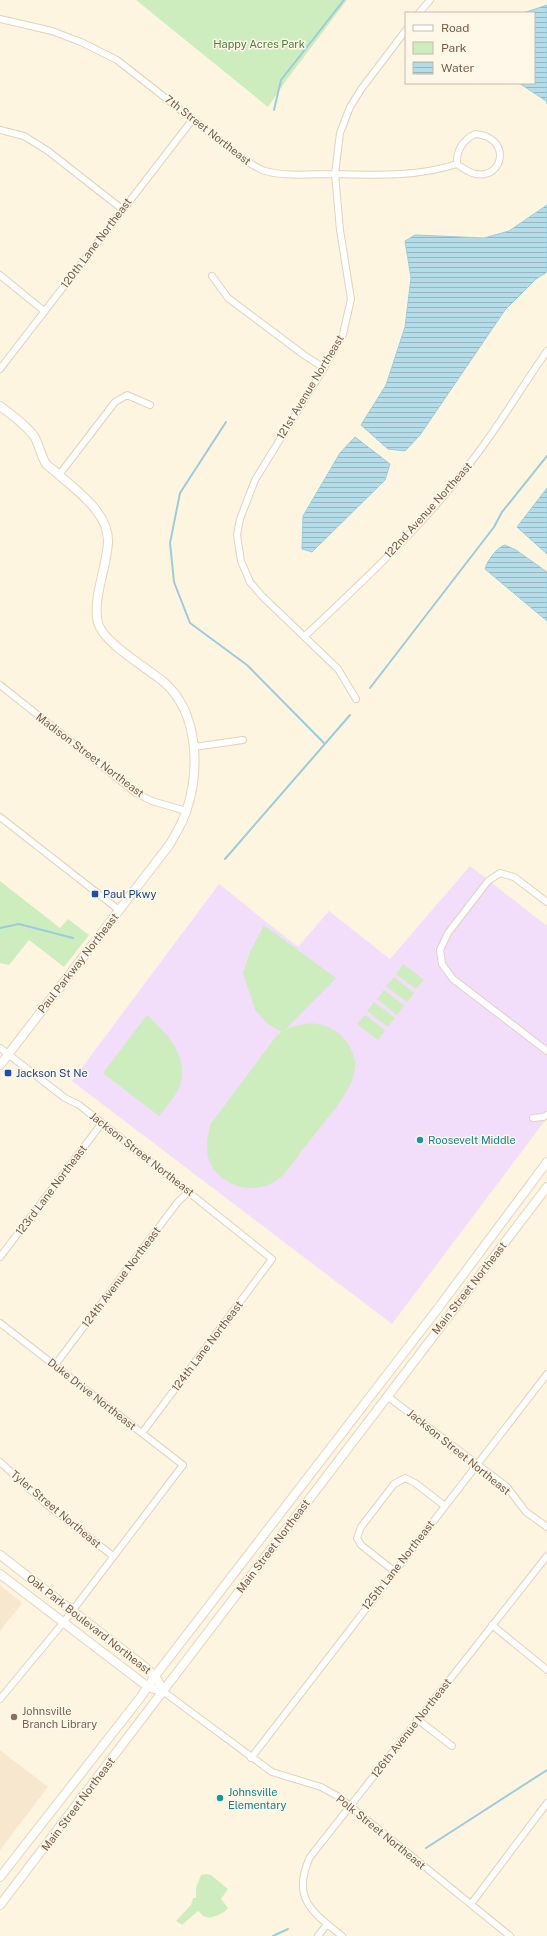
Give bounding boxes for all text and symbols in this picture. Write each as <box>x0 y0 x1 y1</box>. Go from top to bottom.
legend <box>405 12 535 84</box>
text: Road <box>441 21 469 35</box>
park label: Happy Acres Park <box>213 38 305 50</box>
text: Park <box>441 41 467 55</box>
text: Water <box>441 61 475 75</box>
street label: 7th Street Northeast <box>163 93 253 167</box>
street label: 120th Lane Northeast <box>58 196 134 290</box>
street label: 121st Avenue Northeast <box>274 333 346 441</box>
street label: 122nd Avenue Northeast <box>382 460 474 560</box>
street label: Madison Street Northeast <box>34 711 146 799</box>
place label: Paul Pkwy <box>103 888 156 900</box>
marker: Paul Pkwy <box>90 889 100 899</box>
street label: Paul Parkway Northeast <box>35 911 121 1015</box>
place label: Jackson St Ne <box>16 1067 88 1079</box>
marker: Jackson St Ne <box>3 1068 13 1078</box>
street label: Jackson Street Northeast <box>87 1110 197 1198</box>
place label: Roosevelt Middle <box>428 1134 516 1146</box>
marker: Roosevelt Middle <box>415 1135 425 1145</box>
street label: 123rd Lane Northeast <box>13 1142 89 1238</box>
street label: 124th Avenue Northeast <box>79 1224 163 1330</box>
street label: Main Street Northeast <box>429 1240 509 1336</box>
street label: 124th Lane Northeast <box>169 1299 245 1393</box>
street label: Duke Drive Northeast <box>45 1356 139 1432</box>
street label: Jackson Street Northeast <box>405 1407 513 1497</box>
street label: Tyler Street Northeast <box>8 1468 104 1550</box>
street label: Main Street Northeast <box>234 1497 312 1595</box>
street label: 125th Lane Northeast <box>359 1518 437 1612</box>
street label: Oak Park Boulevard Northeast <box>24 1572 154 1676</box>
street label: 126th Avenue Northeast <box>369 1676 453 1780</box>
place label: Johnsville Branch Library <box>22 1705 97 1730</box>
marker: Johnsville Branch Library <box>9 1712 19 1722</box>
street label: Main Street Northeast <box>39 1755 117 1853</box>
place label: Johnsville Elementary <box>228 1786 287 1811</box>
street label: Polk Street Northeast <box>334 1792 428 1872</box>
marker: Johnsville Elementary <box>215 1793 225 1803</box>

